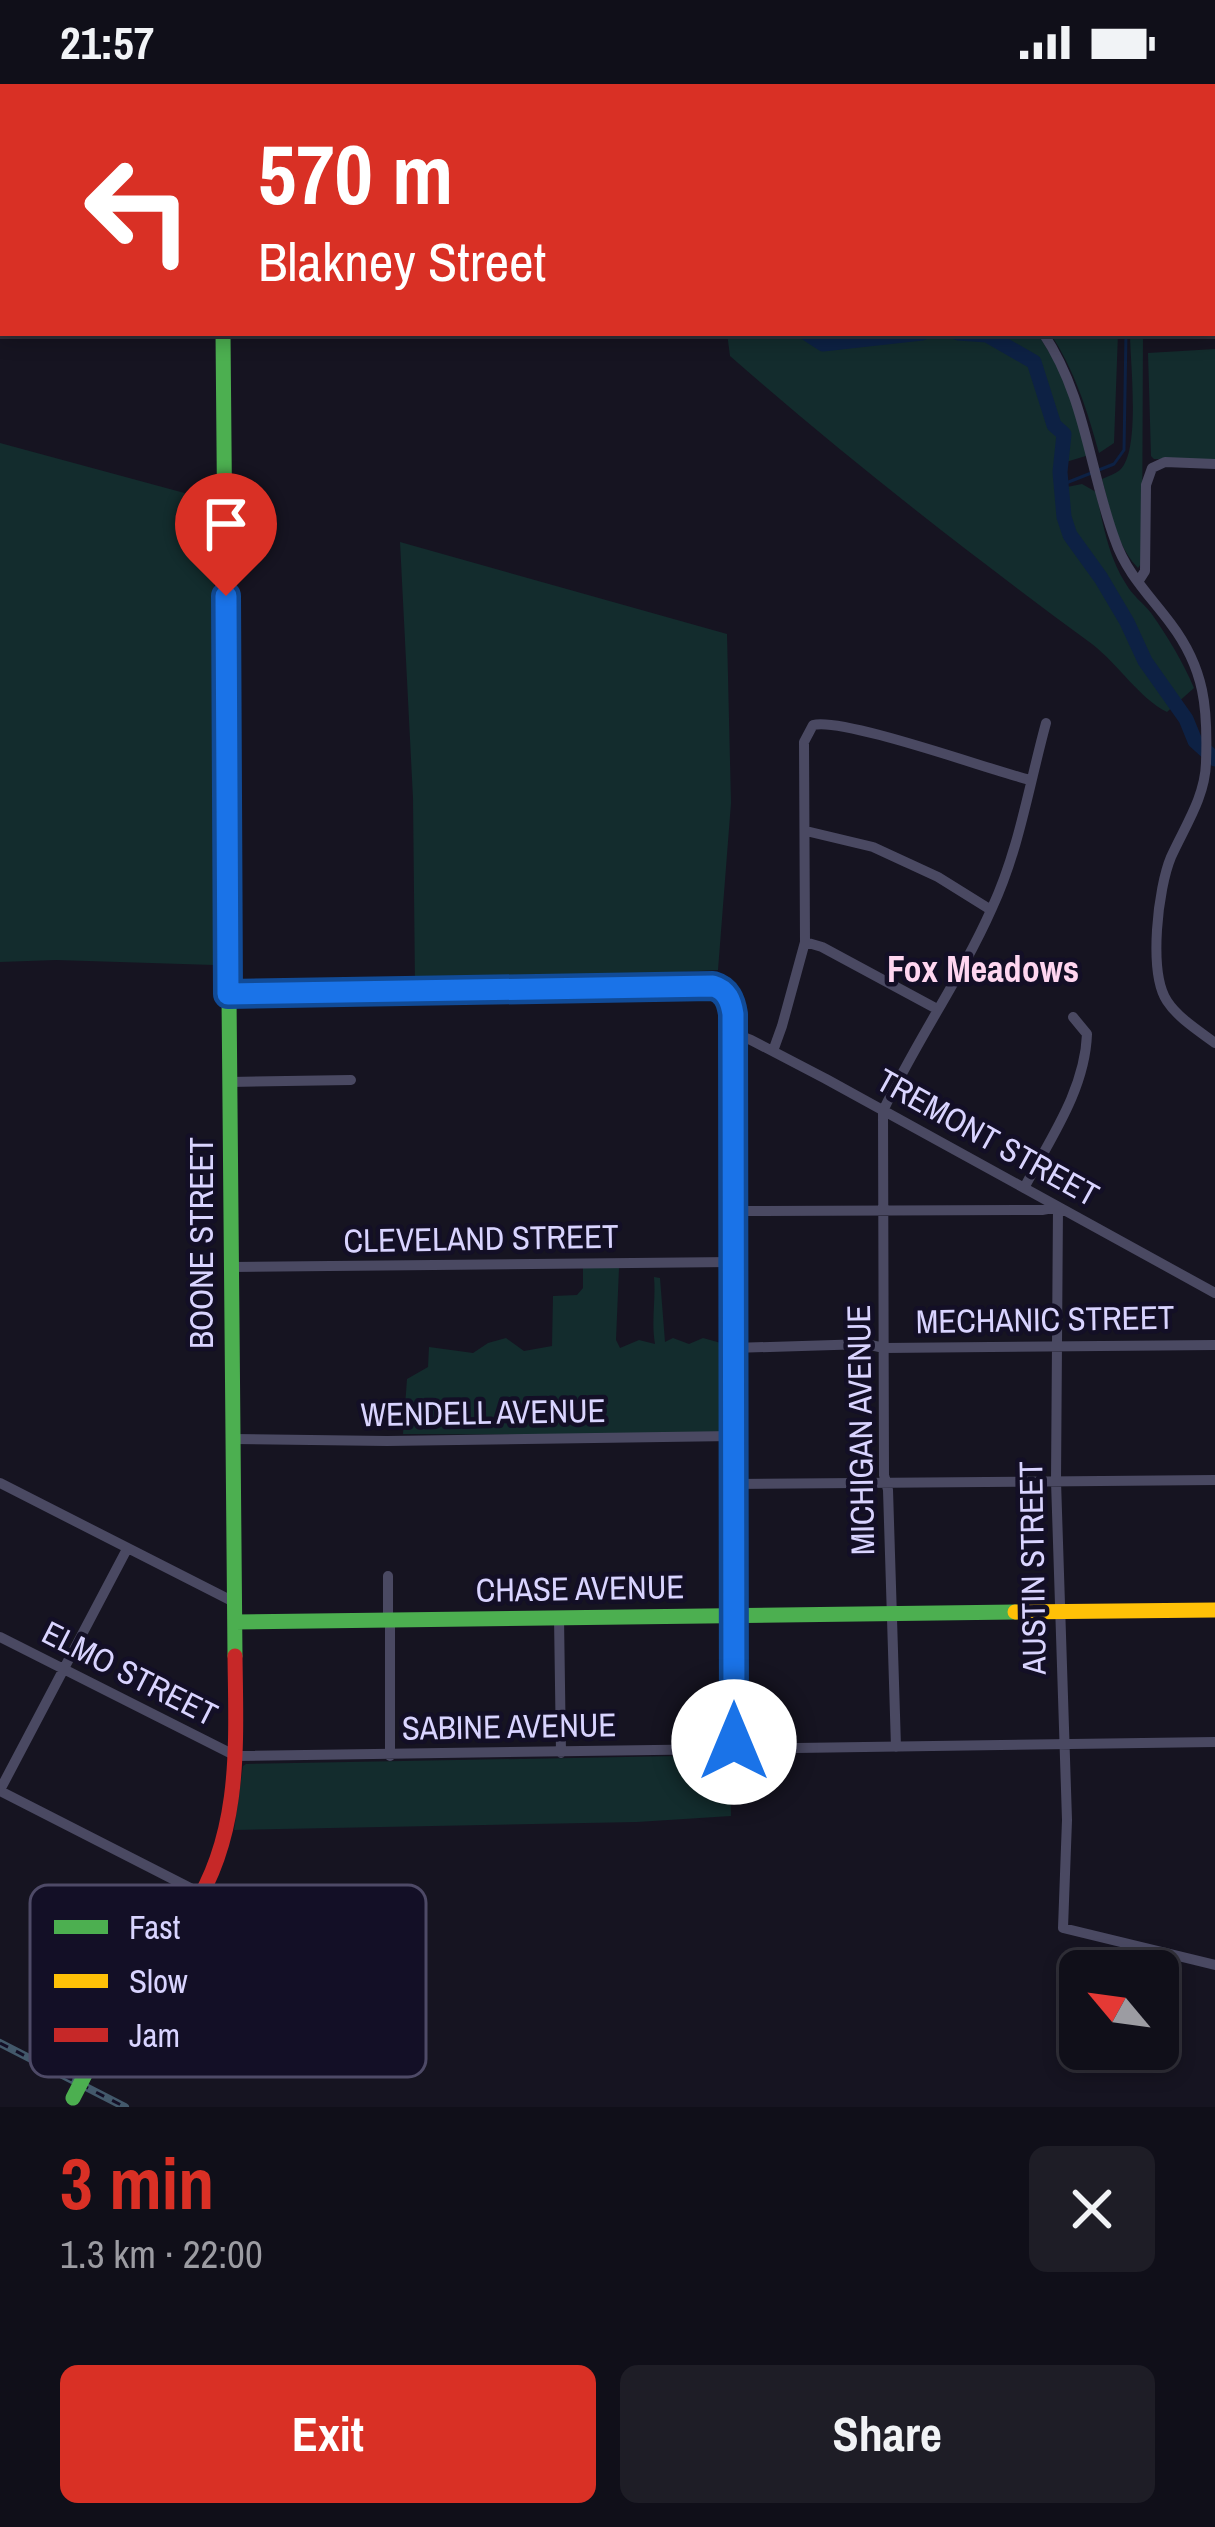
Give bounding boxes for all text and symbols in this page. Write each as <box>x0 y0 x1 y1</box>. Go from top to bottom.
text: 21:57 <box>60 12 154 73</box>
text: 570 m <box>258 117 453 230</box>
icon: left <box>60 132 216 288</box>
text: Blakney Street <box>258 225 546 298</box>
pin <box>175 473 277 596</box>
icon: arrive <box>193 491 259 557</box>
district label: Fox Meadows <box>887 945 1079 993</box>
street label: TREMONT STREET <box>869 1058 1107 1216</box>
street label: BOONE STREET <box>179 1137 223 1349</box>
street label: CLEVELAND STREET <box>343 1214 619 1262</box>
street label: MECHANIC STREET <box>915 1295 1175 1343</box>
street label: MICHIGAN AVENUE <box>836 1304 884 1556</box>
street label: WENDELL AVENUE <box>360 1388 606 1436</box>
street label: AUSTIN STREET <box>1008 1461 1056 1676</box>
street label: CHASE AVENUE <box>475 1564 685 1612</box>
street label: ELMO STREET <box>35 1610 225 1736</box>
position arrow <box>671 1679 797 1805</box>
street label: SABINE AVENUE <box>401 1702 617 1750</box>
legend <box>30 1885 426 2077</box>
text: Fast <box>129 1905 180 1949</box>
north arrow <box>1059 1950 1179 2070</box>
map controls <box>1059 1950 1179 2070</box>
text: Slow <box>129 1959 188 2003</box>
text: Jam <box>129 2013 180 2057</box>
text: 3 min <box>60 2134 214 2231</box>
button: close <box>1029 2146 1155 2272</box>
text: 1.3 km · 22:00 <box>60 2228 263 2280</box>
button: Exit <box>60 2365 596 2503</box>
button: Share <box>620 2365 1155 2503</box>

